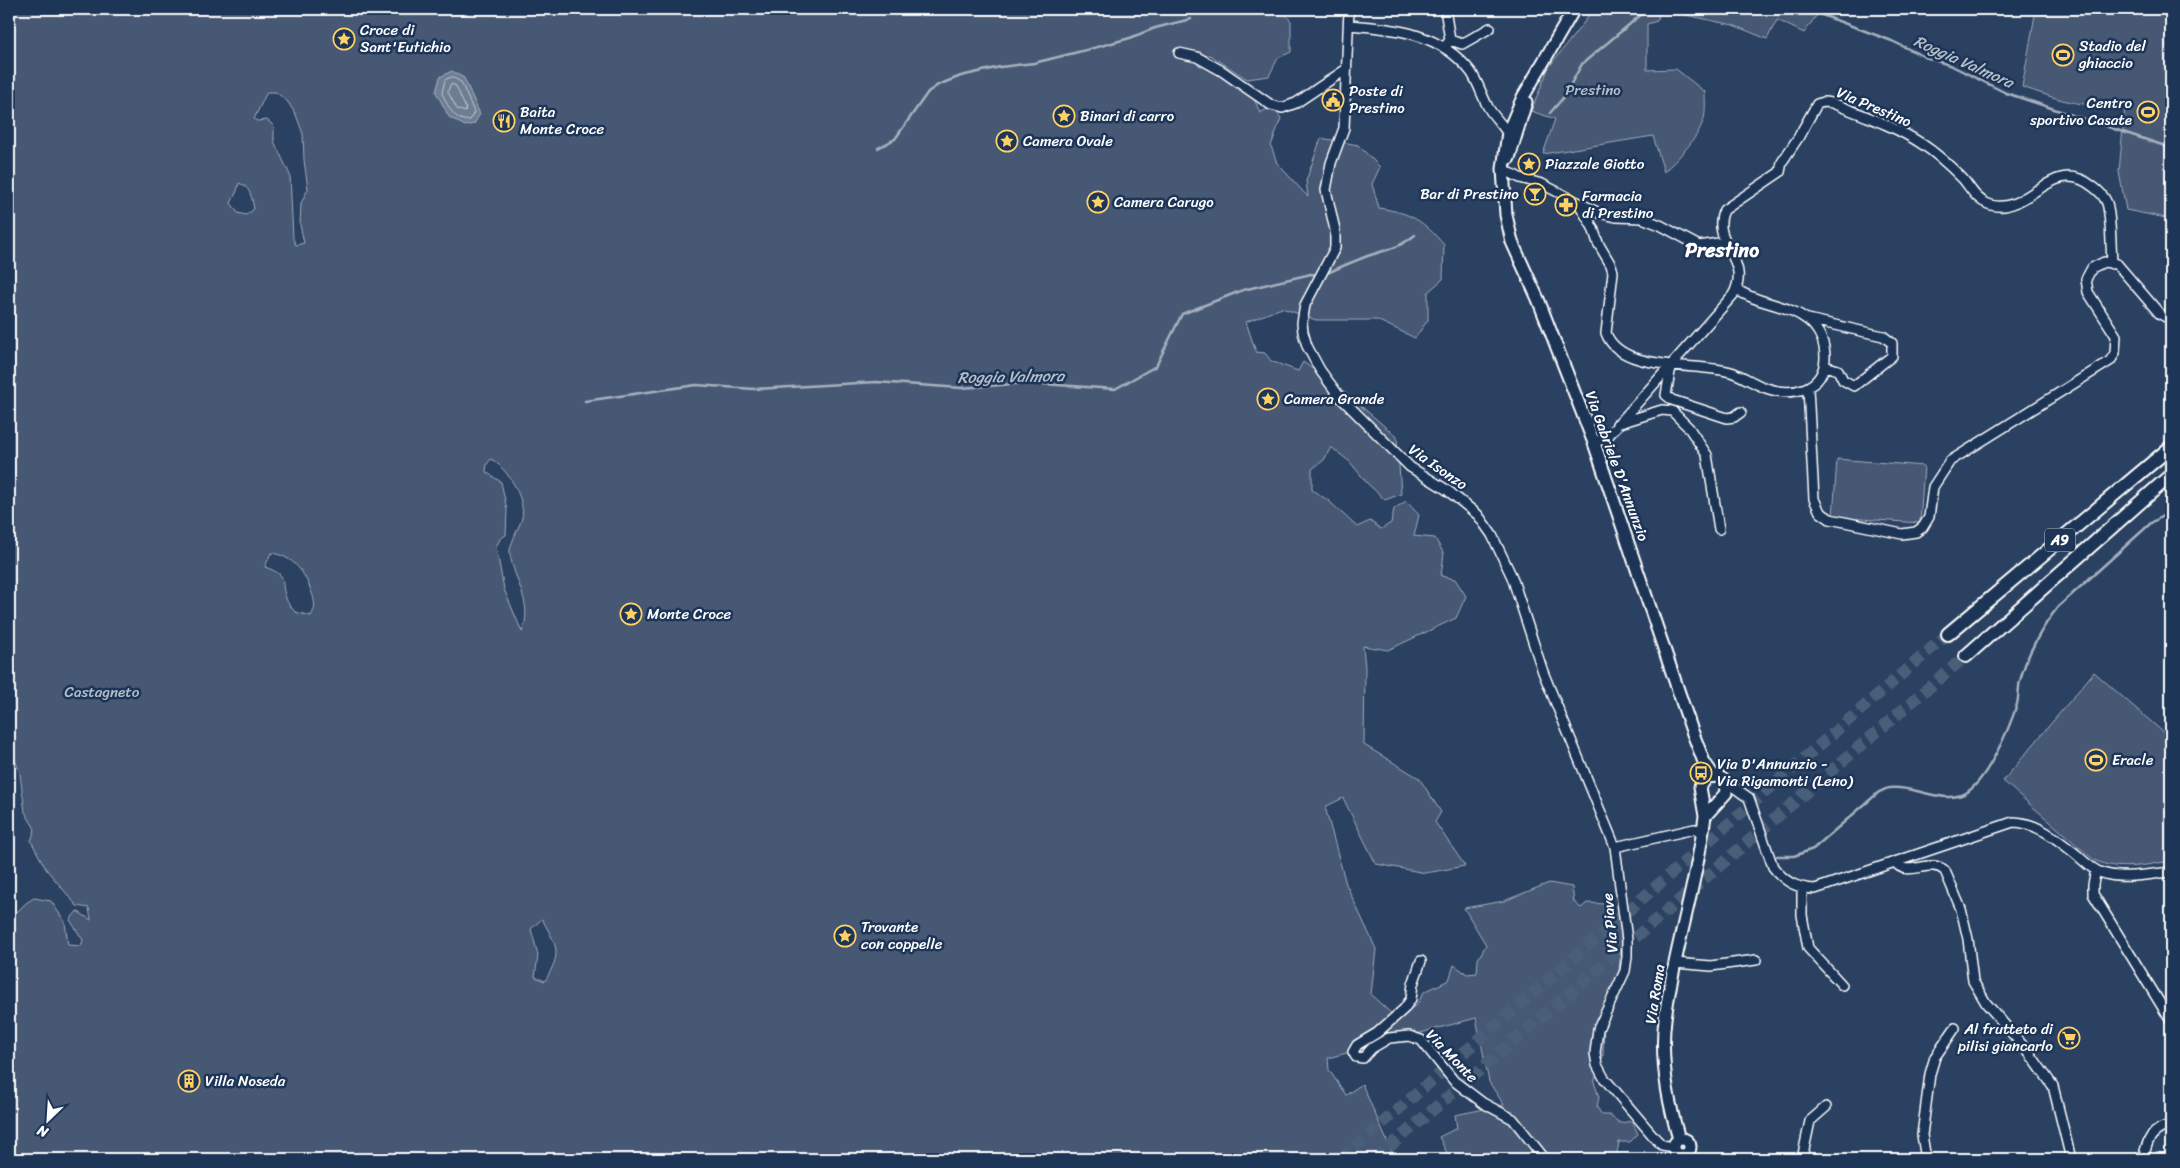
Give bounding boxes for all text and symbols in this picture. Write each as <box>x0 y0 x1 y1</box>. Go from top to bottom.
place label: Croce di Sant'Eutichio <box>360 17 451 60</box>
place icon: Croce di Sant'Eutichio <box>332 27 356 51</box>
water label: Roggia Valmora <box>1909 27 2020 97</box>
place label: Stadio del ghiaccio <box>2078 33 2146 76</box>
sports icon: Stadio del ghiaccio <box>2051 43 2075 67</box>
park label: Prestino <box>1565 77 1621 103</box>
place label: Poste di Prestino <box>1349 78 1405 121</box>
street label: Via Prestino <box>1832 80 1916 135</box>
public building icon: Poste di Prestino <box>1321 88 1345 112</box>
place label: Centro sportivo Casate <box>2029 90 2132 133</box>
place label: Baita Monte Croce <box>520 99 605 142</box>
sports icon: Centro sportivo Casate <box>2136 100 2160 124</box>
place label: Binari di carro <box>1080 103 1175 129</box>
place icon: Binari di carro <box>1052 104 1076 128</box>
restaurant icon: Baita Monte Croce <box>492 109 516 133</box>
place label: Camera Ovale <box>1023 128 1113 154</box>
place icon: Camera Ovale <box>995 129 1019 153</box>
place label: Piazzale Giotto <box>1545 151 1645 177</box>
place icon: Piazzale Giotto <box>1517 152 1541 176</box>
place label: Bar di Prestino <box>1420 181 1519 207</box>
bar icon: Bar di Prestino <box>1523 182 1547 206</box>
place label: Farmacia di Prestino <box>1582 183 1654 226</box>
place label: Camera Carugo <box>1114 189 1214 215</box>
place icon: Camera Carugo <box>1086 190 1110 214</box>
pharmacy icon: Farmacia di Prestino <box>1554 193 1578 217</box>
district label: Prestino <box>1685 233 1759 268</box>
water label: Roggia Valmora <box>957 361 1067 392</box>
place label: Camera Grande <box>1284 386 1385 412</box>
place icon: Camera Grande <box>1256 387 1280 411</box>
street label: Via Gabriele D'Annunzio <box>1578 387 1657 545</box>
street label: Via Isonzo <box>1403 437 1473 497</box>
road number: A9 <box>2045 528 2075 552</box>
place label: Monte Croce <box>647 601 732 627</box>
place icon: Monte Croce <box>619 602 643 626</box>
park label: Castagneto <box>65 679 140 705</box>
place label: Eracle <box>2112 747 2154 773</box>
sports icon: Eracle <box>2084 748 2108 772</box>
place label: Via D'Annunzio - Via Rigamonti (Leno) <box>1717 751 1853 794</box>
bus stop icon: Via D'Annunzio - Via Rigamonti (Leno) <box>1689 761 1713 785</box>
street label: Via Piave <box>1594 892 1626 954</box>
place label: Trovante con coppelle <box>861 914 943 957</box>
place icon: Trovante con coppelle <box>833 924 857 948</box>
street label: Via Roma <box>1637 962 1673 1026</box>
place label: Al frutteto di pilisi giancarlo <box>1957 1016 2054 1059</box>
street label: Via Monte <box>1419 1023 1485 1089</box>
supermarket icon: Al frutteto di pilisi giancarlo <box>2057 1026 2081 1050</box>
place label: Villa Noseda <box>205 1068 286 1094</box>
building icon: Villa Noseda <box>177 1069 201 1093</box>
north arrow <box>22 1096 72 1146</box>
text: N <box>33 1118 53 1145</box>

